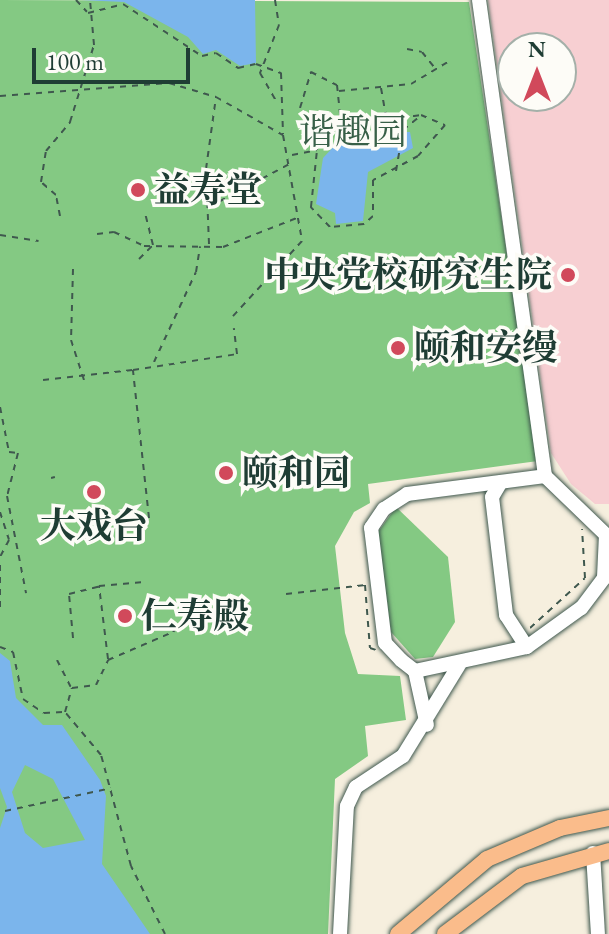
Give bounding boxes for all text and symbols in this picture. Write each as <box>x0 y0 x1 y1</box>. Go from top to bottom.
scale bar <box>36 32 194 82</box>
north arrow <box>497 32 577 112</box>
text: N <box>528 35 546 64</box>
text: 100 m <box>46 46 104 77</box>
park label: 谐趣园 <box>299 110 407 154</box>
place label: 益寿堂 <box>154 168 262 212</box>
marker: 益寿堂 <box>129 181 147 199</box>
place label: 中央党校研究生院 <box>264 253 552 297</box>
marker: 中央党校研究生院 <box>559 266 577 284</box>
place label: 颐和安缦 <box>414 326 558 370</box>
marker: 颐和安缦 <box>389 339 407 357</box>
place label: 颐和园 <box>242 451 350 495</box>
marker: 颐和园 <box>217 464 235 482</box>
marker: 大戏台 <box>85 483 103 501</box>
place label: 大戏台 <box>40 504 148 548</box>
place label: 仁寿殿 <box>141 594 249 638</box>
marker: 仁寿殿 <box>116 607 134 625</box>

